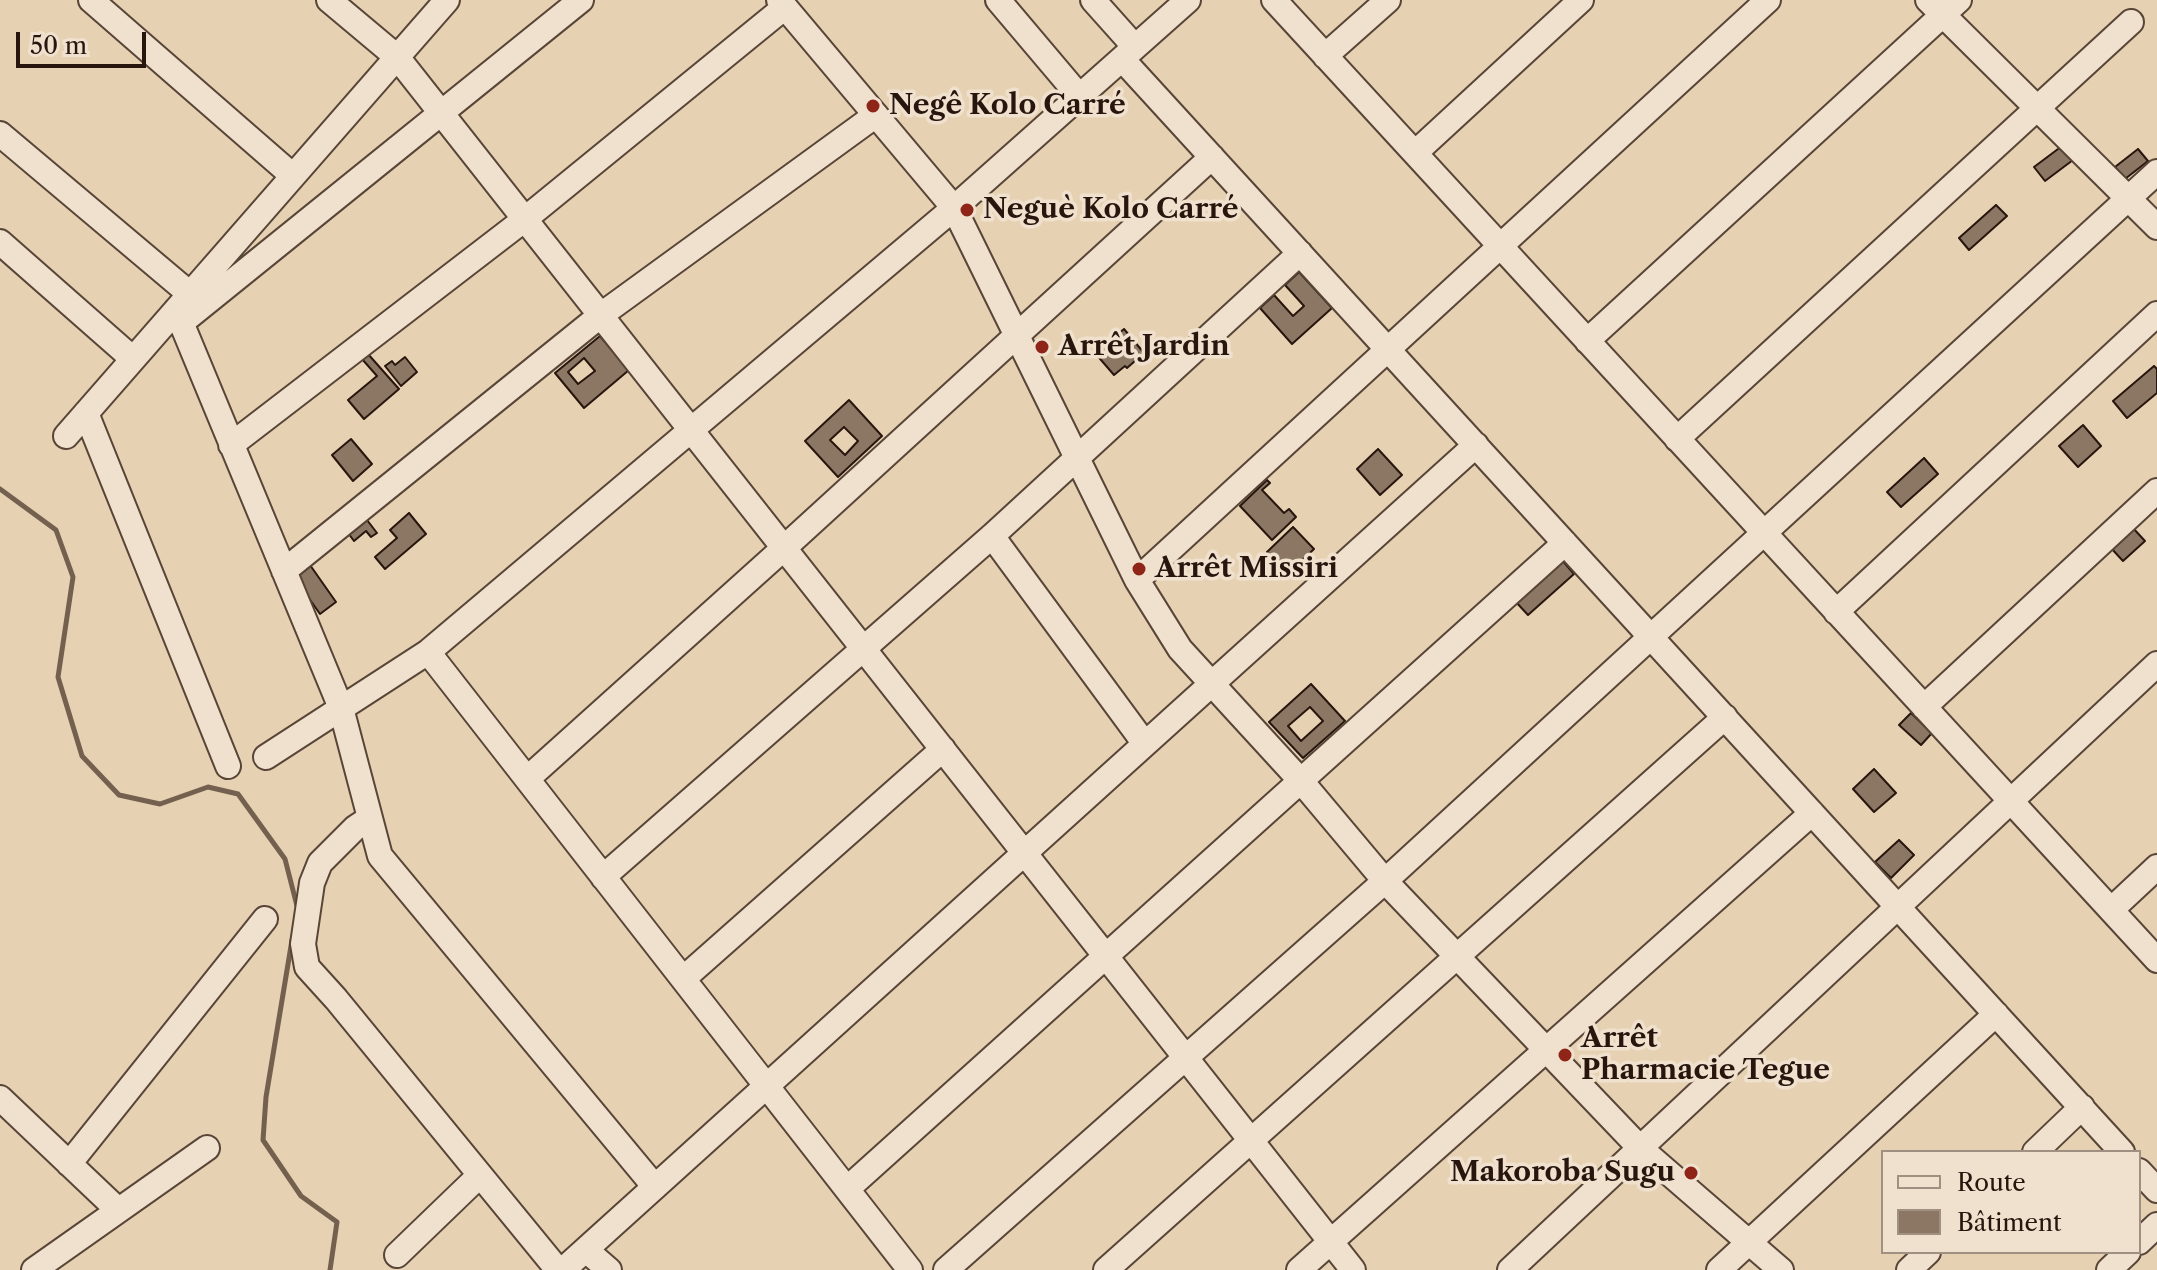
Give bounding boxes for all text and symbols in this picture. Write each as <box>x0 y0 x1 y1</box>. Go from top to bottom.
scale bar <box>20 16 150 66</box>
text: 50 m <box>30 31 87 60</box>
place label: Negê Kolo Carré <box>889 89 1126 123</box>
marker: Negê Kolo Carré <box>864 97 882 115</box>
place label: Neguè Kolo Carré <box>983 193 1239 227</box>
marker: Neguè Kolo Carré <box>958 201 976 219</box>
place label: Arrêt Jardin <box>1058 330 1230 364</box>
marker: Arrêt Jardin <box>1033 338 1051 356</box>
place label: Arrêt Missiri <box>1155 552 1338 586</box>
marker: Arrêt Missiri <box>1130 560 1148 578</box>
place label: Arrêt Pharmacie Tegue <box>1581 1022 1830 1088</box>
marker: Arrêt Pharmacie Tegue <box>1556 1046 1574 1064</box>
legend <box>1881 1150 2141 1254</box>
place label: Makoroba Sugu <box>1450 1156 1675 1190</box>
marker: Makoroba Sugu <box>1682 1164 1700 1182</box>
text: Route <box>1957 1168 2026 1197</box>
text: Bâtiment <box>1957 1208 2062 1237</box>

